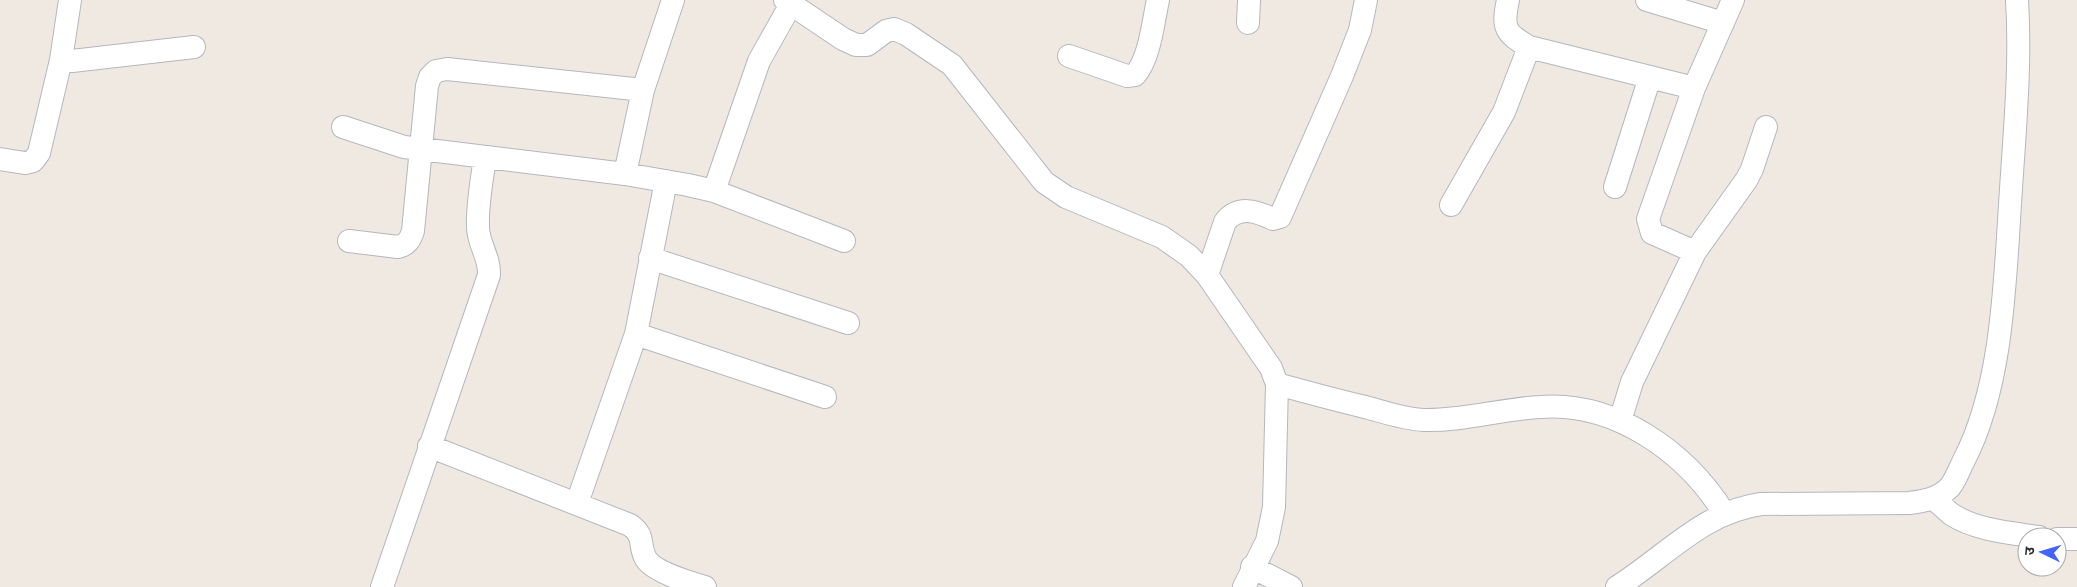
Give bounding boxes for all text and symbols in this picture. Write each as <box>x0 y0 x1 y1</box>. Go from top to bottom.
north arrow <box>2017 527 2067 577</box>
text: उ <box>2020 545 2038 556</box>

